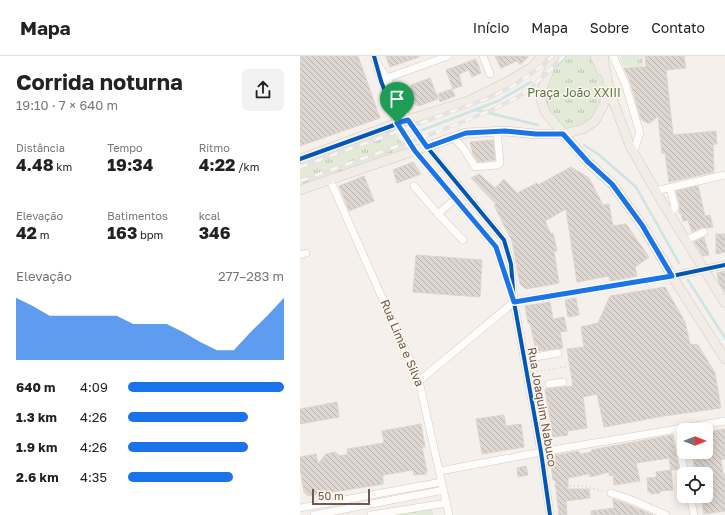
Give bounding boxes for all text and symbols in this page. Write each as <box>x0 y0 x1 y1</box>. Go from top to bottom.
text: Mapa <box>20 16 71 39</box>
text: Início <box>473 19 509 36</box>
text: Mapa <box>531 19 568 36</box>
text: Sobre <box>590 19 629 36</box>
text: Contato <box>651 19 705 36</box>
text: Corrida noturna <box>16 68 183 95</box>
button: share <box>242 69 284 111</box>
pin <box>380 82 414 123</box>
park label: Praça João XXIII <box>527 85 621 100</box>
icon: arrive <box>386 88 408 110</box>
text: 19:10 · 7 × 640 m <box>16 97 118 113</box>
text: Distância <box>16 141 65 154</box>
text: Tempo <box>107 141 143 154</box>
text: Ritmo <box>199 141 230 154</box>
text: 4.48 <box>16 154 54 175</box>
text: 19:34 <box>107 154 153 175</box>
text: 4:22 <box>199 154 235 175</box>
text: km <box>54 160 72 173</box>
text: /km <box>235 160 259 173</box>
text: Elevação <box>16 209 63 222</box>
text: Batimentos <box>107 209 168 222</box>
text: kcal <box>199 209 220 222</box>
text: 42 <box>16 222 37 243</box>
text: 163 <box>107 222 137 243</box>
text: 346 <box>199 222 230 243</box>
text: m <box>37 228 50 241</box>
text: bpm <box>137 228 163 241</box>
text: Elevação <box>16 268 72 284</box>
text: 277–283 m <box>218 268 284 284</box>
street label: Rua Lima e Silva <box>377 297 428 389</box>
street label: Rua Joaquim Nabuco <box>525 346 560 468</box>
text: 640 m <box>16 379 55 395</box>
text: 4:09 <box>80 379 108 395</box>
text: 1.3 km <box>16 409 57 425</box>
text: 4:26 <box>80 409 107 425</box>
north arrow <box>677 423 713 459</box>
map controls <box>677 423 713 503</box>
text: 1.9 km <box>16 439 57 455</box>
text: 4:26 <box>80 439 107 455</box>
button: locate <box>677 467 713 503</box>
text: 2.6 km <box>16 469 59 485</box>
text: 4:35 <box>80 469 107 485</box>
scale bar <box>312 487 370 506</box>
text: 50 m <box>318 489 344 502</box>

